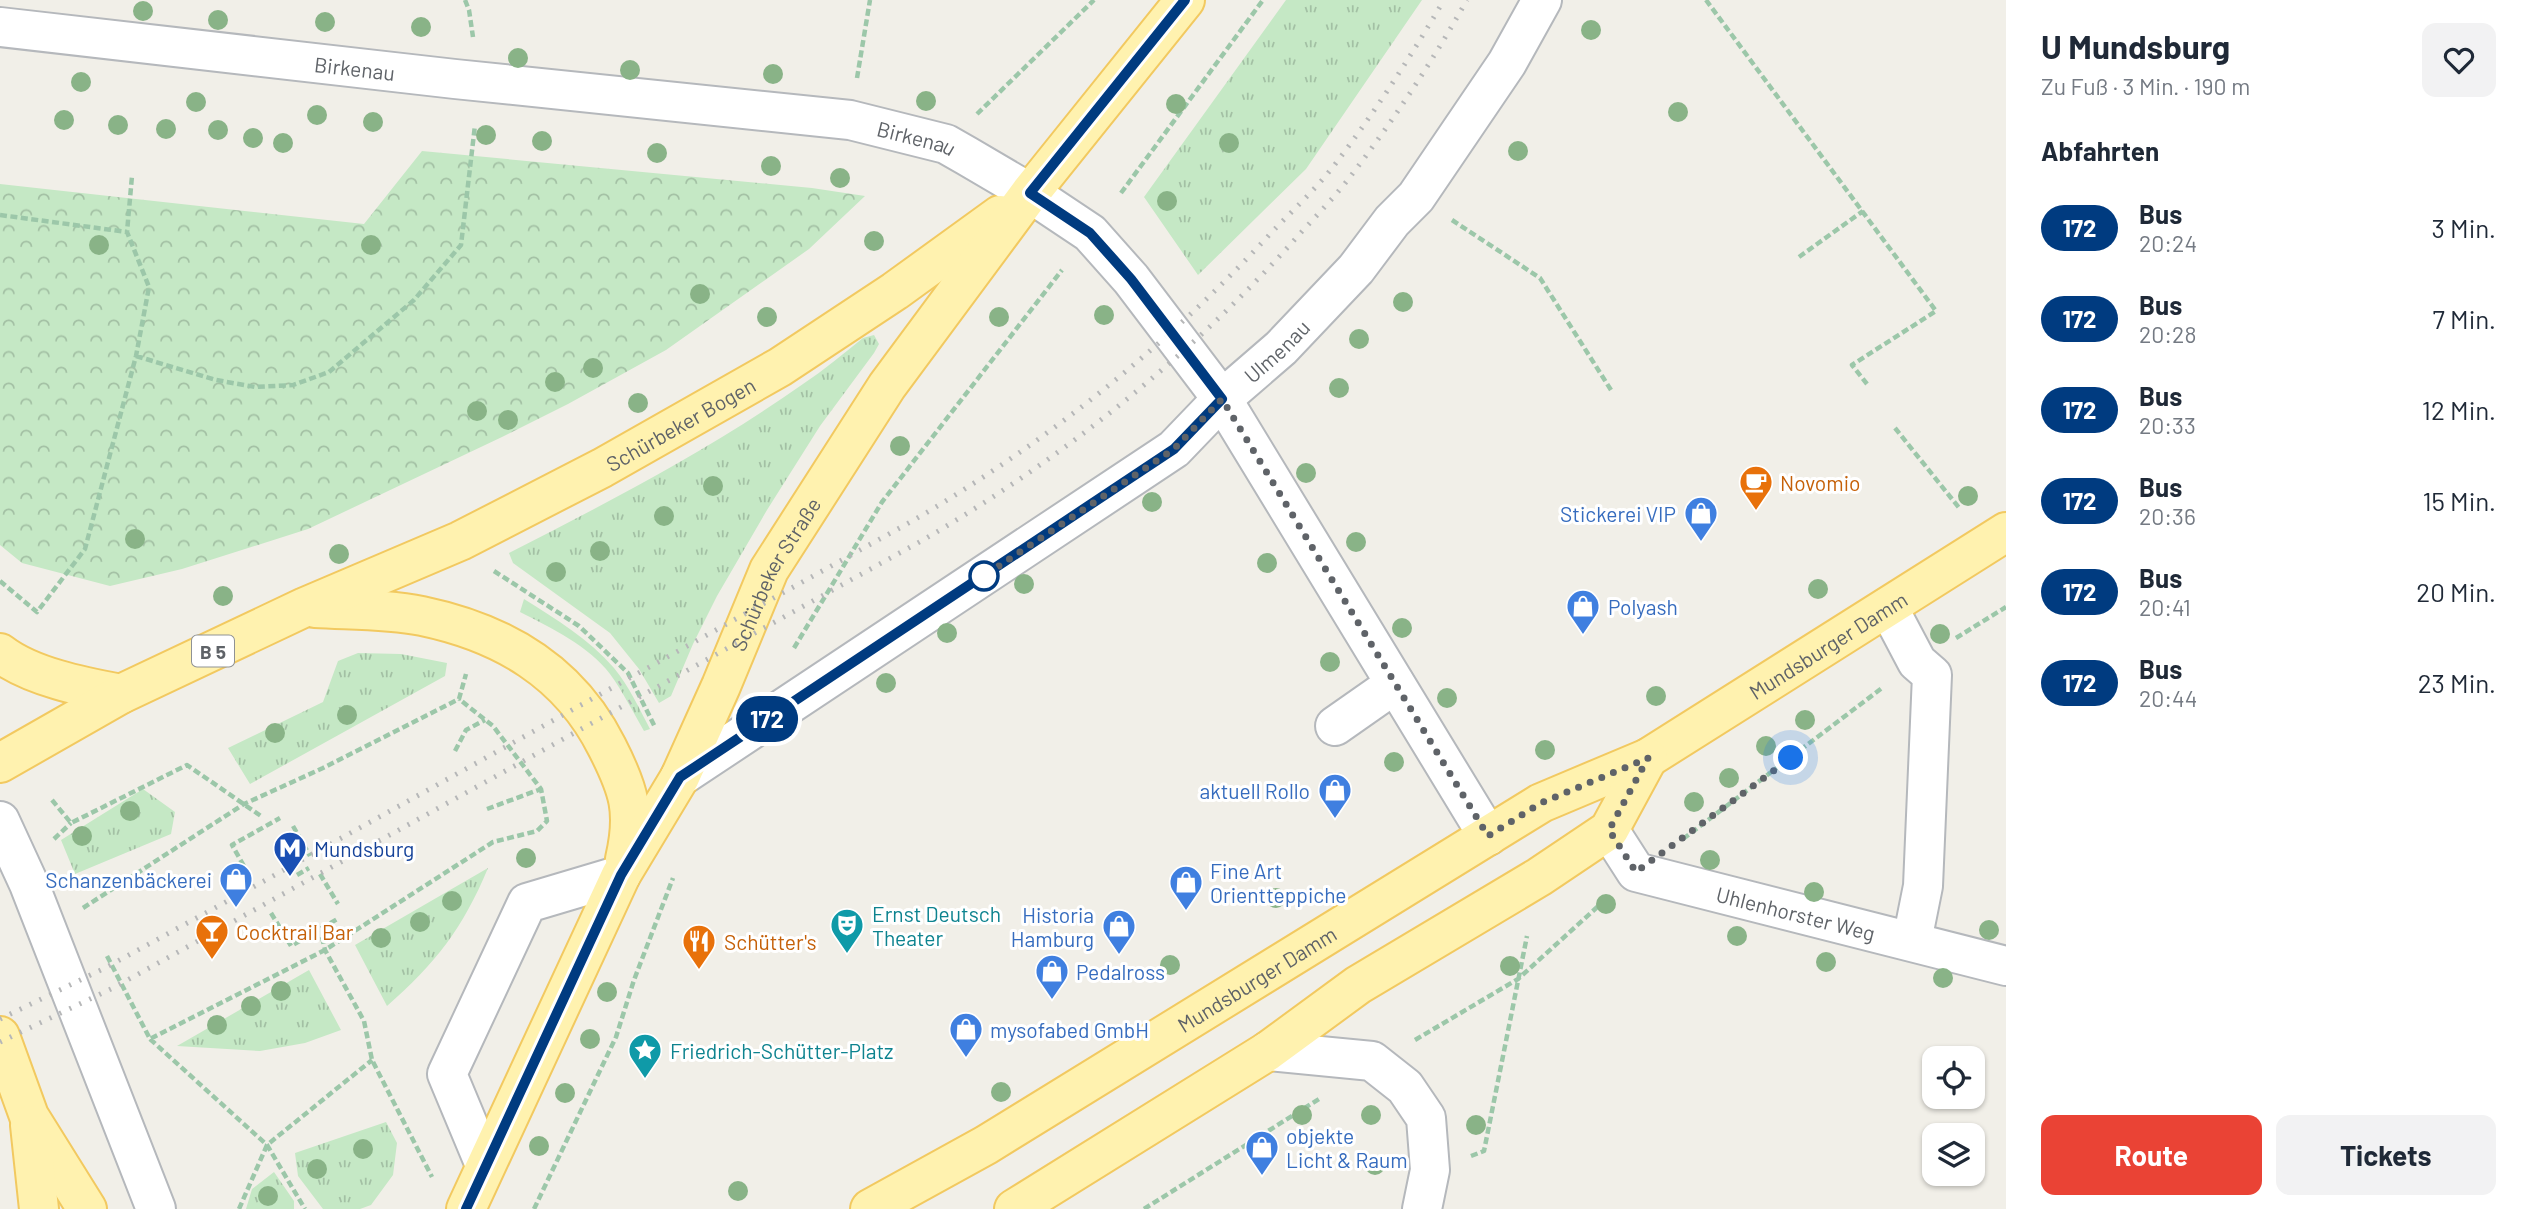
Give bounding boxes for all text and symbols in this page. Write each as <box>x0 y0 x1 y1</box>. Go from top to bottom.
button: heart <box>2422 23 2496 97</box>
text: U Mundsburg <box>2041 26 2230 66</box>
street label: Birkenau <box>313 51 396 85</box>
text: Zu Fuß · 3 Min. · 190 m <box>2041 72 2250 100</box>
street label: Birkenau <box>875 115 961 160</box>
text: Abfahrten <box>2041 135 2159 166</box>
text: Bus <box>2139 198 2182 229</box>
text: 3 Min. <box>2431 212 2496 243</box>
text: 172 <box>2063 213 2096 242</box>
text: 20:24 <box>2139 229 2197 257</box>
text: Bus <box>2139 289 2182 320</box>
text: 7 Min. <box>2433 303 2496 334</box>
text: 172 <box>2063 304 2096 333</box>
street label: Ulmenau <box>1238 314 1314 387</box>
text: 20:28 <box>2139 320 2196 348</box>
street label: Schürbeker Bogen <box>601 371 759 476</box>
text: Bus <box>2139 380 2182 411</box>
text: 12 Min. <box>2422 394 2496 425</box>
text: 172 <box>2063 395 2096 424</box>
text: 20:33 <box>2139 411 2196 439</box>
cafe icon: Novomio <box>1737 463 1775 512</box>
place label: Novomio <box>1780 470 1860 495</box>
text: Bus <box>2139 471 2182 502</box>
text: 15 Min. <box>2422 485 2496 516</box>
text: 172 <box>2063 486 2096 515</box>
street label: Schürbeker Straße <box>725 492 825 654</box>
shop icon: Stickerei VIP <box>1682 494 1720 543</box>
place label: Stickerei VIP <box>1560 501 1676 526</box>
text: 20:36 <box>2139 502 2196 530</box>
unlabelled marker <box>969 561 999 591</box>
text: Bus <box>2139 562 2182 593</box>
text: 20 Min. <box>2416 576 2496 607</box>
text: 172 <box>2063 577 2096 606</box>
street label: Mundsburger Damm <box>1744 585 1911 704</box>
shop icon: Polyash <box>1564 587 1602 636</box>
text: 20:41 <box>2139 593 2191 621</box>
place label: Polyash <box>1608 594 1678 619</box>
road number: B 5 <box>192 636 234 666</box>
text: Bus <box>2139 653 2182 684</box>
text: 23 Min. <box>2418 667 2496 698</box>
text: 172 <box>2063 668 2096 697</box>
text: 20:44 <box>2139 684 2197 712</box>
line badge: 172 <box>727 696 807 742</box>
text: 172 <box>750 704 784 733</box>
your location <box>1773 740 1808 775</box>
shop icon: aktuell Rollo <box>1316 771 1354 820</box>
place label: aktuell Rollo <box>1199 778 1310 803</box>
metro station icon: Mundsburg <box>271 829 309 878</box>
place label: Mundsburg <box>314 836 414 861</box>
place label: Fine Art Orientteppiche <box>1210 858 1347 907</box>
shop icon: Schanzenbäckerei <box>217 860 255 909</box>
shop icon: Fine Art Orientteppiche <box>1167 863 1205 912</box>
place label: Schanzenbäckerei <box>45 867 212 892</box>
street label: Uhlenhorster Weg <box>1714 880 1878 945</box>
place label: Ernst Deutsch Theater <box>872 901 1001 950</box>
place label: Historia Hamburg <box>1011 902 1094 951</box>
theatre icon: Ernst Deutsch Theater <box>828 906 866 955</box>
shop icon: Historia Hamburg <box>1100 907 1138 956</box>
bar icon: Cocktrail Bar <box>193 912 231 961</box>
place label: Cocktrail Bar <box>236 919 354 944</box>
street label: Mundsburger Damm <box>1172 920 1340 1037</box>
restaurant icon: Schütter's <box>680 922 718 971</box>
place label: Schütter's <box>724 929 817 954</box>
shop icon: Pedalross <box>1033 952 1071 1001</box>
place label: Pedalross <box>1076 959 1165 984</box>
shop icon: mysofabed GmbH <box>947 1010 985 1059</box>
place label: mysofabed GmbH <box>990 1017 1149 1042</box>
place icon: Friedrich-Schütter-Platz <box>626 1031 664 1080</box>
place label: Friedrich-Schütter-Platz <box>670 1038 893 1063</box>
map controls <box>1922 1046 1985 1186</box>
button: locate <box>1922 1046 1985 1109</box>
button: Route <box>2041 1115 2262 1195</box>
button: Tickets <box>2276 1115 2496 1195</box>
place label: objekte Licht & Raum <box>1286 1123 1408 1172</box>
button: layers <box>1922 1123 1985 1186</box>
shop icon: objekte Licht & Raum <box>1243 1128 1281 1177</box>

